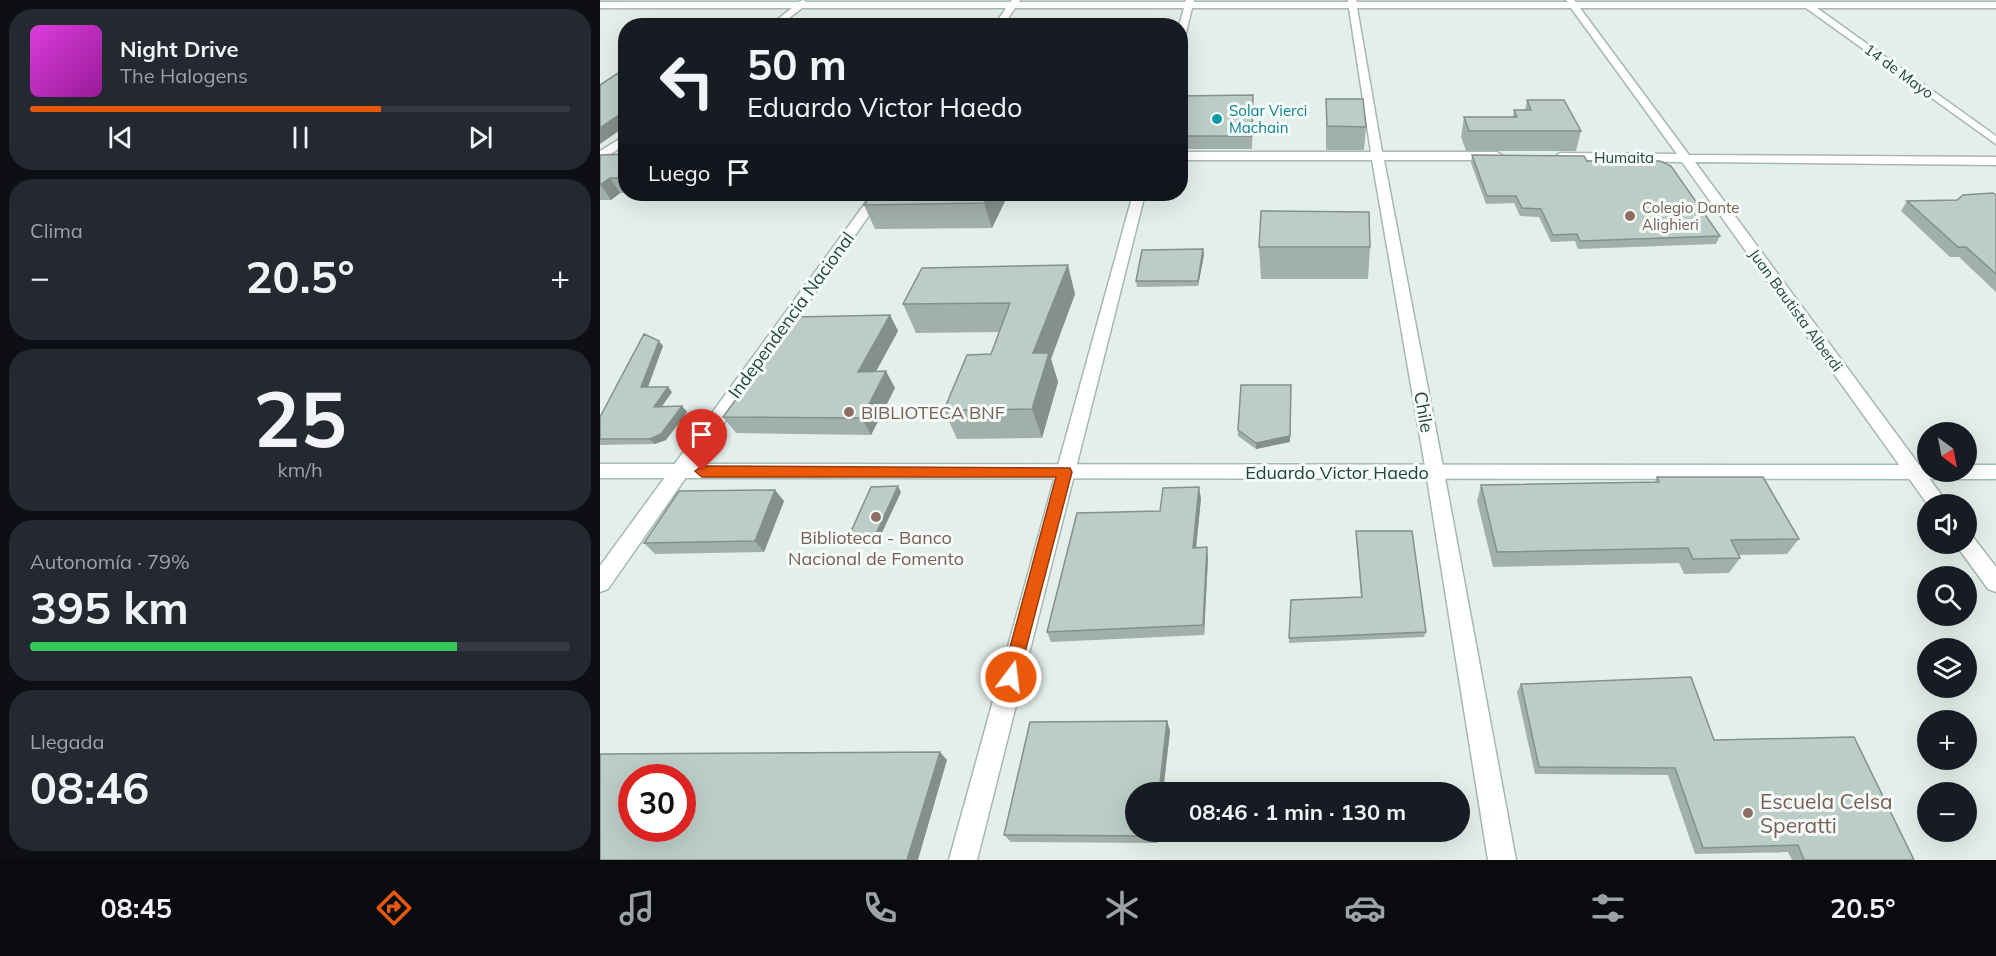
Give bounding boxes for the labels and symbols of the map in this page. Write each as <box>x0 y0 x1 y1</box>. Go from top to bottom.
street label: 14 de Mayo <box>1861 39 1937 103</box>
place label: Solar Vierci Machain <box>1229 101 1307 137</box>
marker: Solar Vierci Machain <box>1210 112 1224 126</box>
street label: Humaita <box>1594 148 1654 167</box>
place label: Colegio Dante Alighieri <box>1642 198 1739 234</box>
marker: Colegio Dante Alighieri <box>1623 209 1637 223</box>
street label: Independencia Nacional <box>723 227 859 403</box>
street label: Juan Bautista Alberdi <box>1745 245 1847 375</box>
street label: Chile <box>1409 390 1439 434</box>
place label: BIBLIOTECA BNF <box>861 401 1005 424</box>
marker: BIBLIOTECA BNF <box>842 405 856 419</box>
pin <box>676 409 727 471</box>
north arrow <box>1917 422 1977 482</box>
street label: Eduardo Victor Haedo <box>1245 461 1429 484</box>
marker: Biblioteca - Banco Nacional de Fomento <box>869 510 883 524</box>
place label: Biblioteca - Banco Nacional de Fomento <box>788 526 964 570</box>
position arrow <box>979 645 1043 709</box>
speed limit sign: 30 <box>618 764 696 842</box>
place label: Escuela Celsa Speratti <box>1760 788 1893 838</box>
marker: Escuela Celsa Speratti <box>1741 806 1755 820</box>

